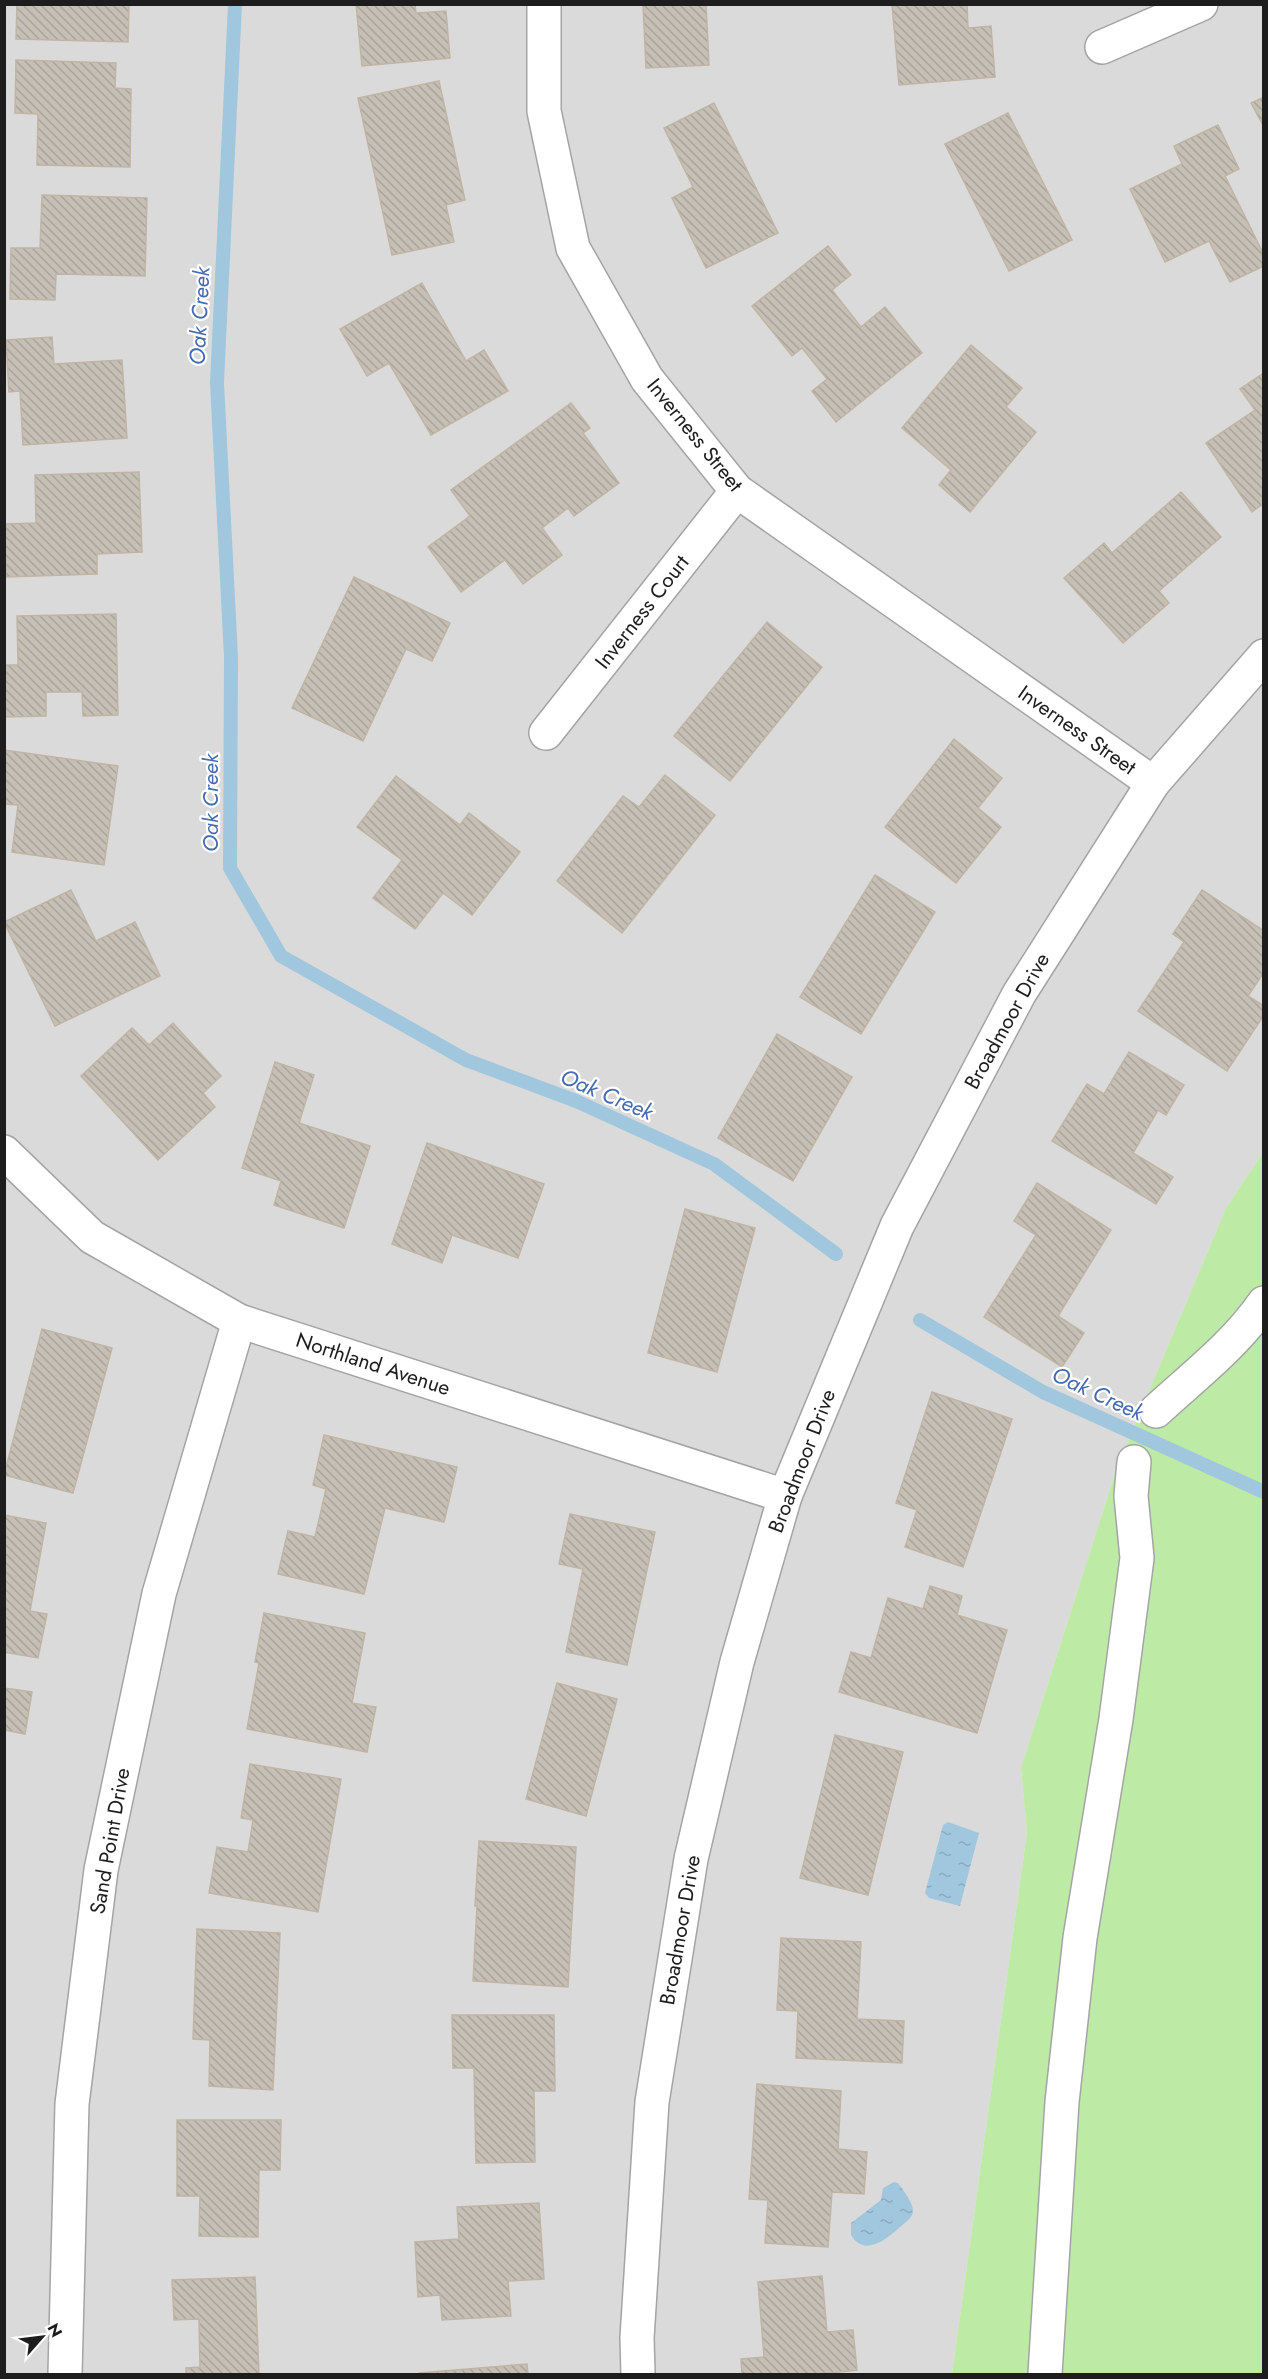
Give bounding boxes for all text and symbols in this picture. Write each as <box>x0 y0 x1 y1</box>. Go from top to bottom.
water label: Oak Creek <box>180 265 218 366</box>
street label: Inverness Street <box>640 372 750 498</box>
street label: Inverness Court <box>588 549 696 675</box>
street label: Inverness Street <box>1012 678 1142 782</box>
water label: Oak Creek <box>194 752 226 852</box>
street label: Broadmoor Drive <box>957 947 1057 1095</box>
water label: Oak Creek <box>556 1060 660 1129</box>
street label: Northland Avenue <box>292 1325 454 1403</box>
water label: Oak Creek <box>1047 1358 1151 1429</box>
street label: Broadmoor Drive <box>761 1385 843 1537</box>
street label: Sand Point Drive <box>82 1765 138 1916</box>
street label: Broadmoor Drive <box>652 1853 708 2007</box>
north arrow <box>12 2307 72 2367</box>
text: N <box>42 2319 68 2341</box>

